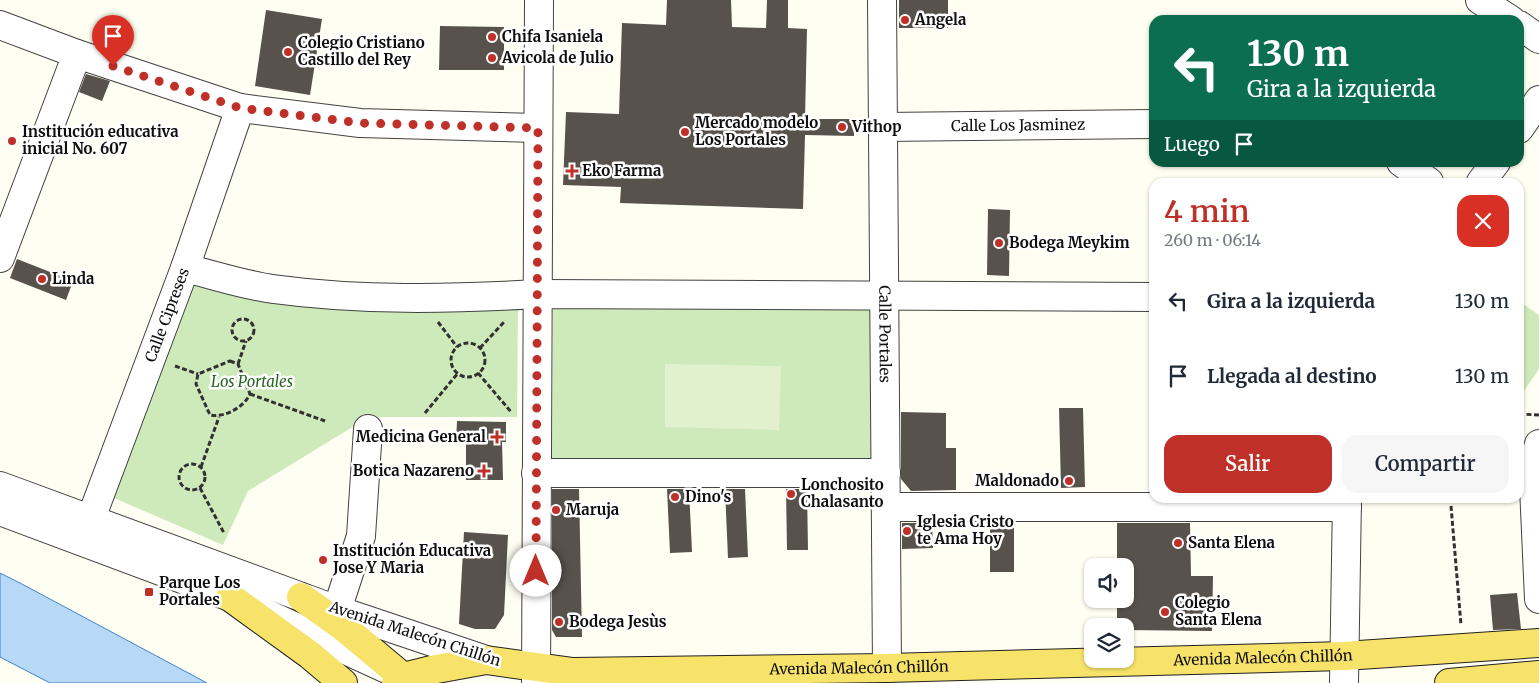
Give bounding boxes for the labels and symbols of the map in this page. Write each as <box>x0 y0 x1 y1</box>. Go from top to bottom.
place label: Angela <box>914 10 967 29</box>
marker: Angela <box>899 14 911 26</box>
pin <box>92 15 134 66</box>
place label: Chifa Isaniela <box>502 27 604 46</box>
marker: Chifa Isaniela <box>486 31 498 43</box>
place label: Colegio Cristiano Castillo del Rey <box>298 33 425 69</box>
marker: Colegio Cristiano Castillo del Rey <box>282 46 294 58</box>
place label: Avicola de Julio <box>501 48 614 67</box>
marker: Avicola de Julio <box>486 52 498 64</box>
place label: Mercado modelo Los Portales <box>695 113 818 149</box>
street label: Calle Los Jasminez <box>951 115 1085 135</box>
place label: Vithop <box>851 117 902 136</box>
marker: Vithop <box>836 121 848 133</box>
place label: Institución educativa inicial No. 607 <box>22 122 179 158</box>
marker: Mercado modelo Los Portales <box>679 126 691 138</box>
marker: Institución educativa inicial No. 607 <box>6 135 18 147</box>
place label: Eko Farma <box>582 161 662 180</box>
marker: Eko Farma <box>566 165 578 177</box>
place label: Bodega Meykim <box>1009 233 1130 252</box>
marker: Bodega Meykim <box>993 237 1005 249</box>
street label: Calle Cipreses <box>141 265 193 365</box>
place label: Linda <box>52 269 95 288</box>
marker: Linda <box>36 273 48 285</box>
street label: Calle Portales <box>875 285 895 383</box>
park label: Los Portales <box>211 372 293 391</box>
place label: Medicina General <box>356 427 486 446</box>
marker: Medicina General <box>490 430 504 444</box>
place label: Botica Nazareno <box>353 461 474 480</box>
marker: Botica Nazareno <box>478 465 490 477</box>
place label: Maldonado <box>975 471 1059 490</box>
place label: Lonchosito Chalasanto <box>801 475 884 511</box>
marker: Maldonado <box>1063 475 1075 487</box>
place label: Dino's <box>685 487 731 506</box>
marker: Lonchosito Chalasanto <box>785 488 797 500</box>
marker: Dino's <box>669 491 681 503</box>
place label: Maruja <box>566 500 620 519</box>
marker: Maruja <box>550 504 562 516</box>
place label: Iglesia Cristo te Ama Hoy <box>917 512 1014 548</box>
marker: Iglesia Cristo te Ama Hoy <box>901 525 913 537</box>
place label: Santa Elena <box>1188 533 1276 552</box>
marker: Santa Elena <box>1172 537 1184 549</box>
place label: Institución Educativa Jose Y Maria <box>332 541 492 577</box>
position arrow <box>509 544 561 596</box>
marker: Institución Educativa Jose Y Maria <box>317 554 329 566</box>
place label: Parque Los Portales <box>159 573 241 609</box>
marker: Parque Los Portales <box>143 586 155 598</box>
place label: Colegio Santa Elena <box>1175 593 1263 629</box>
street label: Avenida Malecón Chillón <box>326 596 503 670</box>
marker: Colegio Santa Elena <box>1159 606 1171 618</box>
place label: Bodega Jesùs <box>569 612 667 631</box>
marker: Bodega Jesùs <box>553 616 565 628</box>
street label: Avenida Malecón Chillón <box>1172 645 1353 670</box>
street label: Avenida Malecón Chillón <box>768 656 949 679</box>

